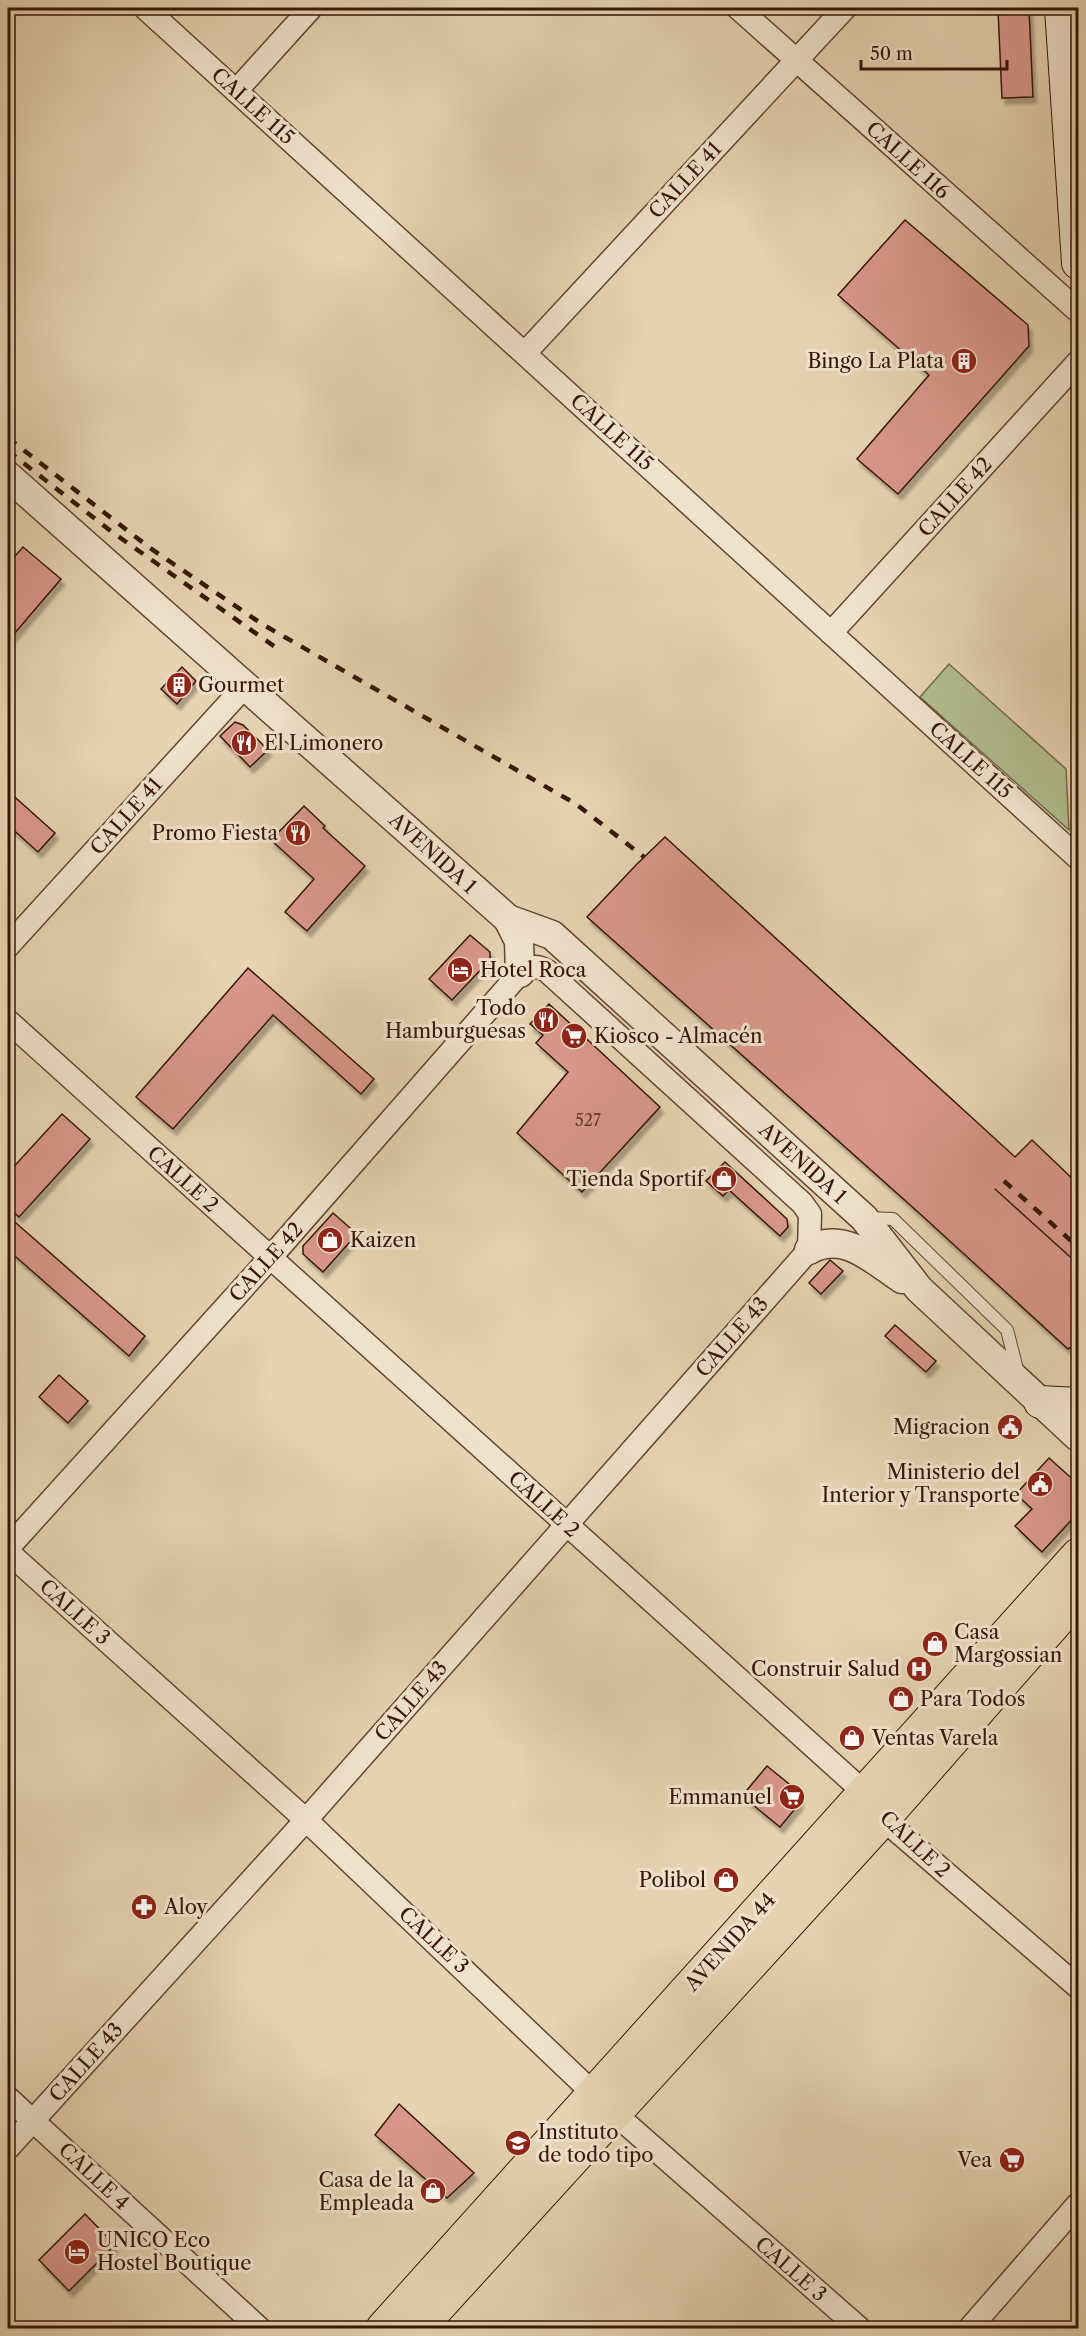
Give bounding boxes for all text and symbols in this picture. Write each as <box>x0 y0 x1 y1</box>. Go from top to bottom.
scale bar <box>861 33 1006 71</box>
text: 50 m <box>870 43 913 65</box>
street label: CALLE 115 <box>207 63 299 149</box>
street label: CALLE 116 <box>861 116 955 204</box>
street label: CALLE 41 <box>644 136 727 223</box>
building icon: Bingo La Plata <box>949 346 979 376</box>
place label: Bingo La Plata <box>807 349 944 373</box>
street label: CALLE 115 <box>566 389 658 475</box>
street label: CALLE 42 <box>913 452 997 542</box>
building icon: Gourmet <box>164 670 194 700</box>
place label: Gourmet <box>198 673 284 697</box>
street label: CALLE 115 <box>925 717 1017 803</box>
restaurant icon: El Limonero <box>229 728 259 758</box>
place label: El Limonero <box>264 731 383 755</box>
street label: CALLE 41 <box>85 772 167 860</box>
street label: AVENIDA 1 <box>384 807 482 899</box>
restaurant icon: Promo Fiesta <box>283 818 313 848</box>
place label: Promo Fiesta <box>152 821 278 845</box>
hotel icon: Hotel Roca <box>445 955 475 985</box>
place label: Hotel Roca <box>480 958 587 982</box>
place label: Todo Hamburguesas <box>385 996 526 1043</box>
restaurant icon: Todo Hamburguesas <box>531 1005 561 1035</box>
supermarket icon: Kiosco - Almacén <box>559 1021 589 1051</box>
place label: Kiosco - Almacén <box>594 1024 763 1048</box>
house number: 527 <box>575 1110 601 1130</box>
street label: AVENIDA 1 <box>754 1117 852 1209</box>
street label: CALLE 2 <box>143 1141 223 1217</box>
shop icon: Tienda Sportif <box>709 1164 739 1194</box>
place label: Tienda Sportif <box>566 1167 707 1191</box>
street label: CALLE 42 <box>224 1217 308 1307</box>
shop icon: Kaizen <box>315 1225 345 1255</box>
place label: Kaizen <box>350 1228 417 1252</box>
street label: CALLE 43 <box>691 1292 773 1382</box>
public building icon: Migracion <box>995 1412 1025 1442</box>
place label: Migracion <box>893 1415 990 1439</box>
place label: Ministerio del Interior y Transporte <box>822 1460 1020 1507</box>
street label: CALLE 2 <box>504 1466 584 1542</box>
public building icon: Ministerio del Interior y Transporte <box>1025 1469 1055 1499</box>
street label: CALLE 3 <box>35 1574 115 1650</box>
place label: Casa Margossian <box>954 1620 1063 1667</box>
shop icon: Casa Margossian <box>920 1629 950 1659</box>
hospital icon: Construir Salud <box>904 1654 934 1684</box>
street label: CALLE 43 <box>370 1656 452 1746</box>
place label: Construir Salud <box>751 1657 900 1681</box>
shop icon: Para Todos <box>886 1684 916 1714</box>
place label: Para Todos <box>920 1687 1025 1711</box>
shop icon: Ventas Varela <box>837 1723 867 1753</box>
place label: Ventas Varela <box>871 1726 999 1750</box>
supermarket icon: Emmanuel <box>777 1782 807 1812</box>
place label: Emmanuel <box>668 1785 772 1809</box>
street label: CALLE 2 <box>875 1806 955 1882</box>
shop icon: Polibol <box>711 1865 741 1895</box>
place label: Polibol <box>639 1868 706 1892</box>
street label: AVENIDA 44 <box>679 1888 780 1997</box>
pharmacy icon: Aloy <box>129 1892 159 1922</box>
place label: Aloy <box>163 1895 208 1919</box>
street label: CALLE 3 <box>394 1902 474 1978</box>
street label: CALLE 43 <box>44 2018 128 2106</box>
place label: Instituto de todo tipo <box>538 2120 654 2167</box>
school or university icon: Instituto de todo tipo <box>503 2128 533 2158</box>
street label: CALLE 4 <box>54 2138 134 2214</box>
supermarket icon: Vea <box>997 2145 1027 2175</box>
place label: Vea <box>957 2148 992 2172</box>
place label: Casa de la Empleada <box>318 2168 414 2215</box>
shop icon: Casa de la Empleada <box>418 2176 448 2206</box>
place label: UNICO Eco Hostel Boutique <box>97 2228 251 2275</box>
street label: CALLE 3 <box>750 2232 832 2306</box>
hotel icon: UNICO Eco Hostel Boutique <box>62 2237 92 2267</box>

